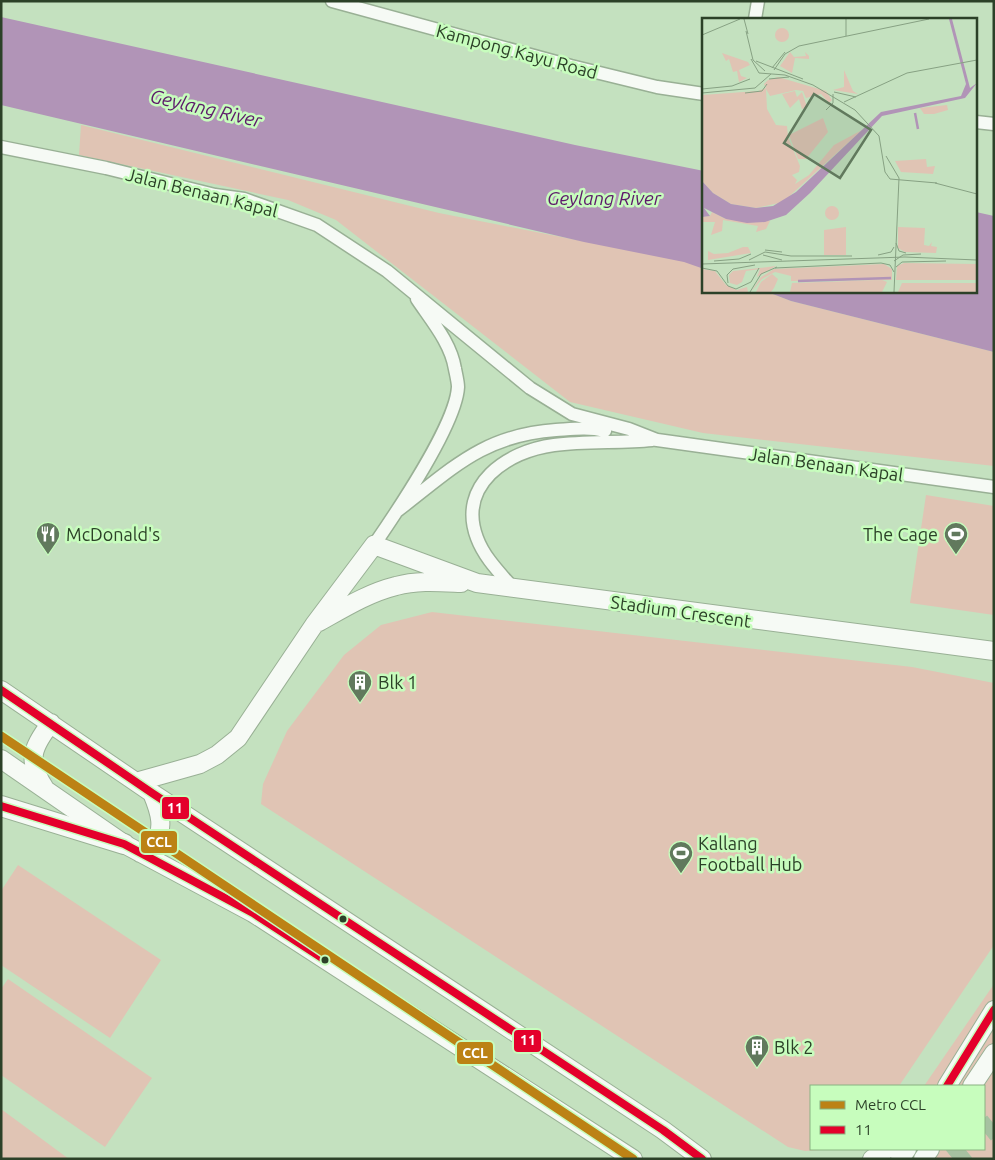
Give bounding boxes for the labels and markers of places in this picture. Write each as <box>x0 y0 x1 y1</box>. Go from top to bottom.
restaurant icon: McDonald's <box>35 521 61 555</box>
sports icon: The Cage <box>943 521 969 555</box>
place label: McDonald's <box>66 524 160 544</box>
place label: The Cage <box>863 524 938 544</box>
building icon: Blk 1 <box>347 669 373 703</box>
place label: Blk 1 <box>378 672 418 692</box>
place label: Kallang Football Hub <box>698 833 802 874</box>
sports icon: Kallang Football Hub <box>668 840 694 874</box>
unlabelled marker <box>338 914 348 924</box>
unlabelled marker <box>320 955 330 965</box>
building icon: Blk 2 <box>744 1034 770 1068</box>
place label: Blk 2 <box>774 1037 814 1057</box>

